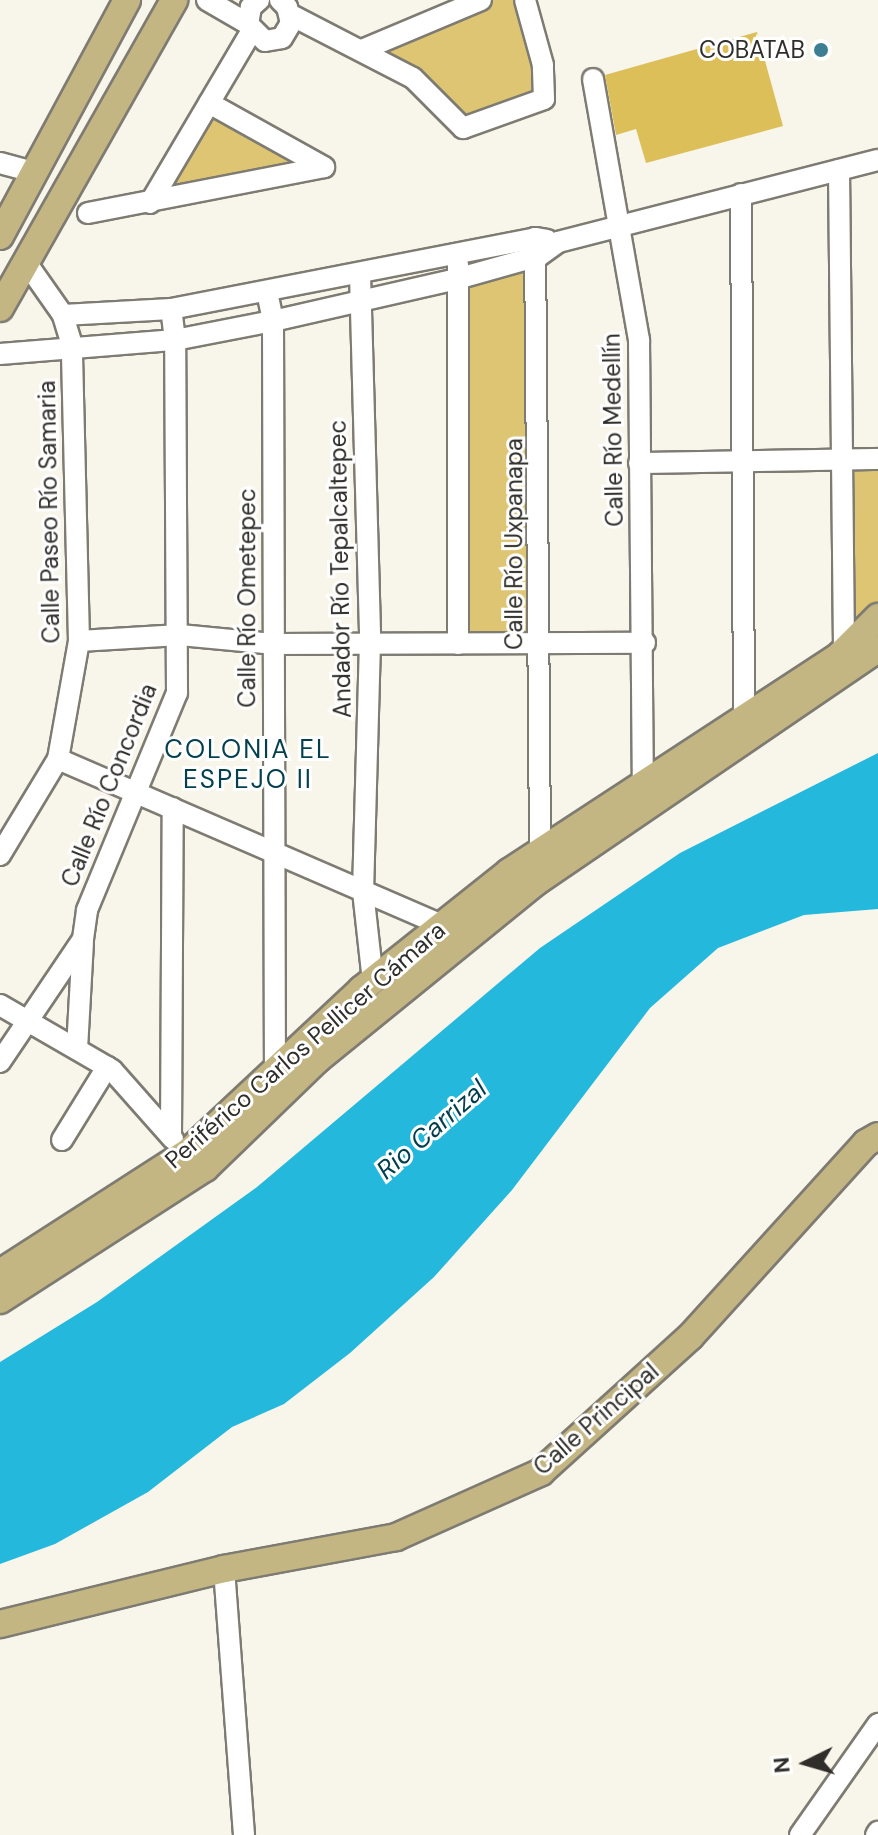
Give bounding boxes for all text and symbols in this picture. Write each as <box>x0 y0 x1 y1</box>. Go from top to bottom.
place label: COBATAB <box>699 36 805 64</box>
marker: COBATAB <box>812 41 830 59</box>
street label: Calle Río Medellín <box>597 333 629 527</box>
street label: Calle Paseo Río Samaria <box>32 380 66 644</box>
street label: Andador Río Tepalcaltepec <box>323 420 357 718</box>
street label: Calle Río Uxpanapa <box>500 438 528 650</box>
street label: Calle Río Ometepec <box>233 488 261 708</box>
street label: Calle Río Concordia <box>55 679 163 891</box>
district label: COLONIA EL ESPEJO II <box>164 734 332 796</box>
street label: Periférico Carlos Pellicer Cámara <box>159 916 451 1174</box>
water label: Rio Carrizal <box>371 1074 493 1186</box>
street label: Calle Principal <box>528 1357 664 1481</box>
north arrow <box>766 1723 846 1803</box>
text: N <box>766 1756 797 1774</box>

